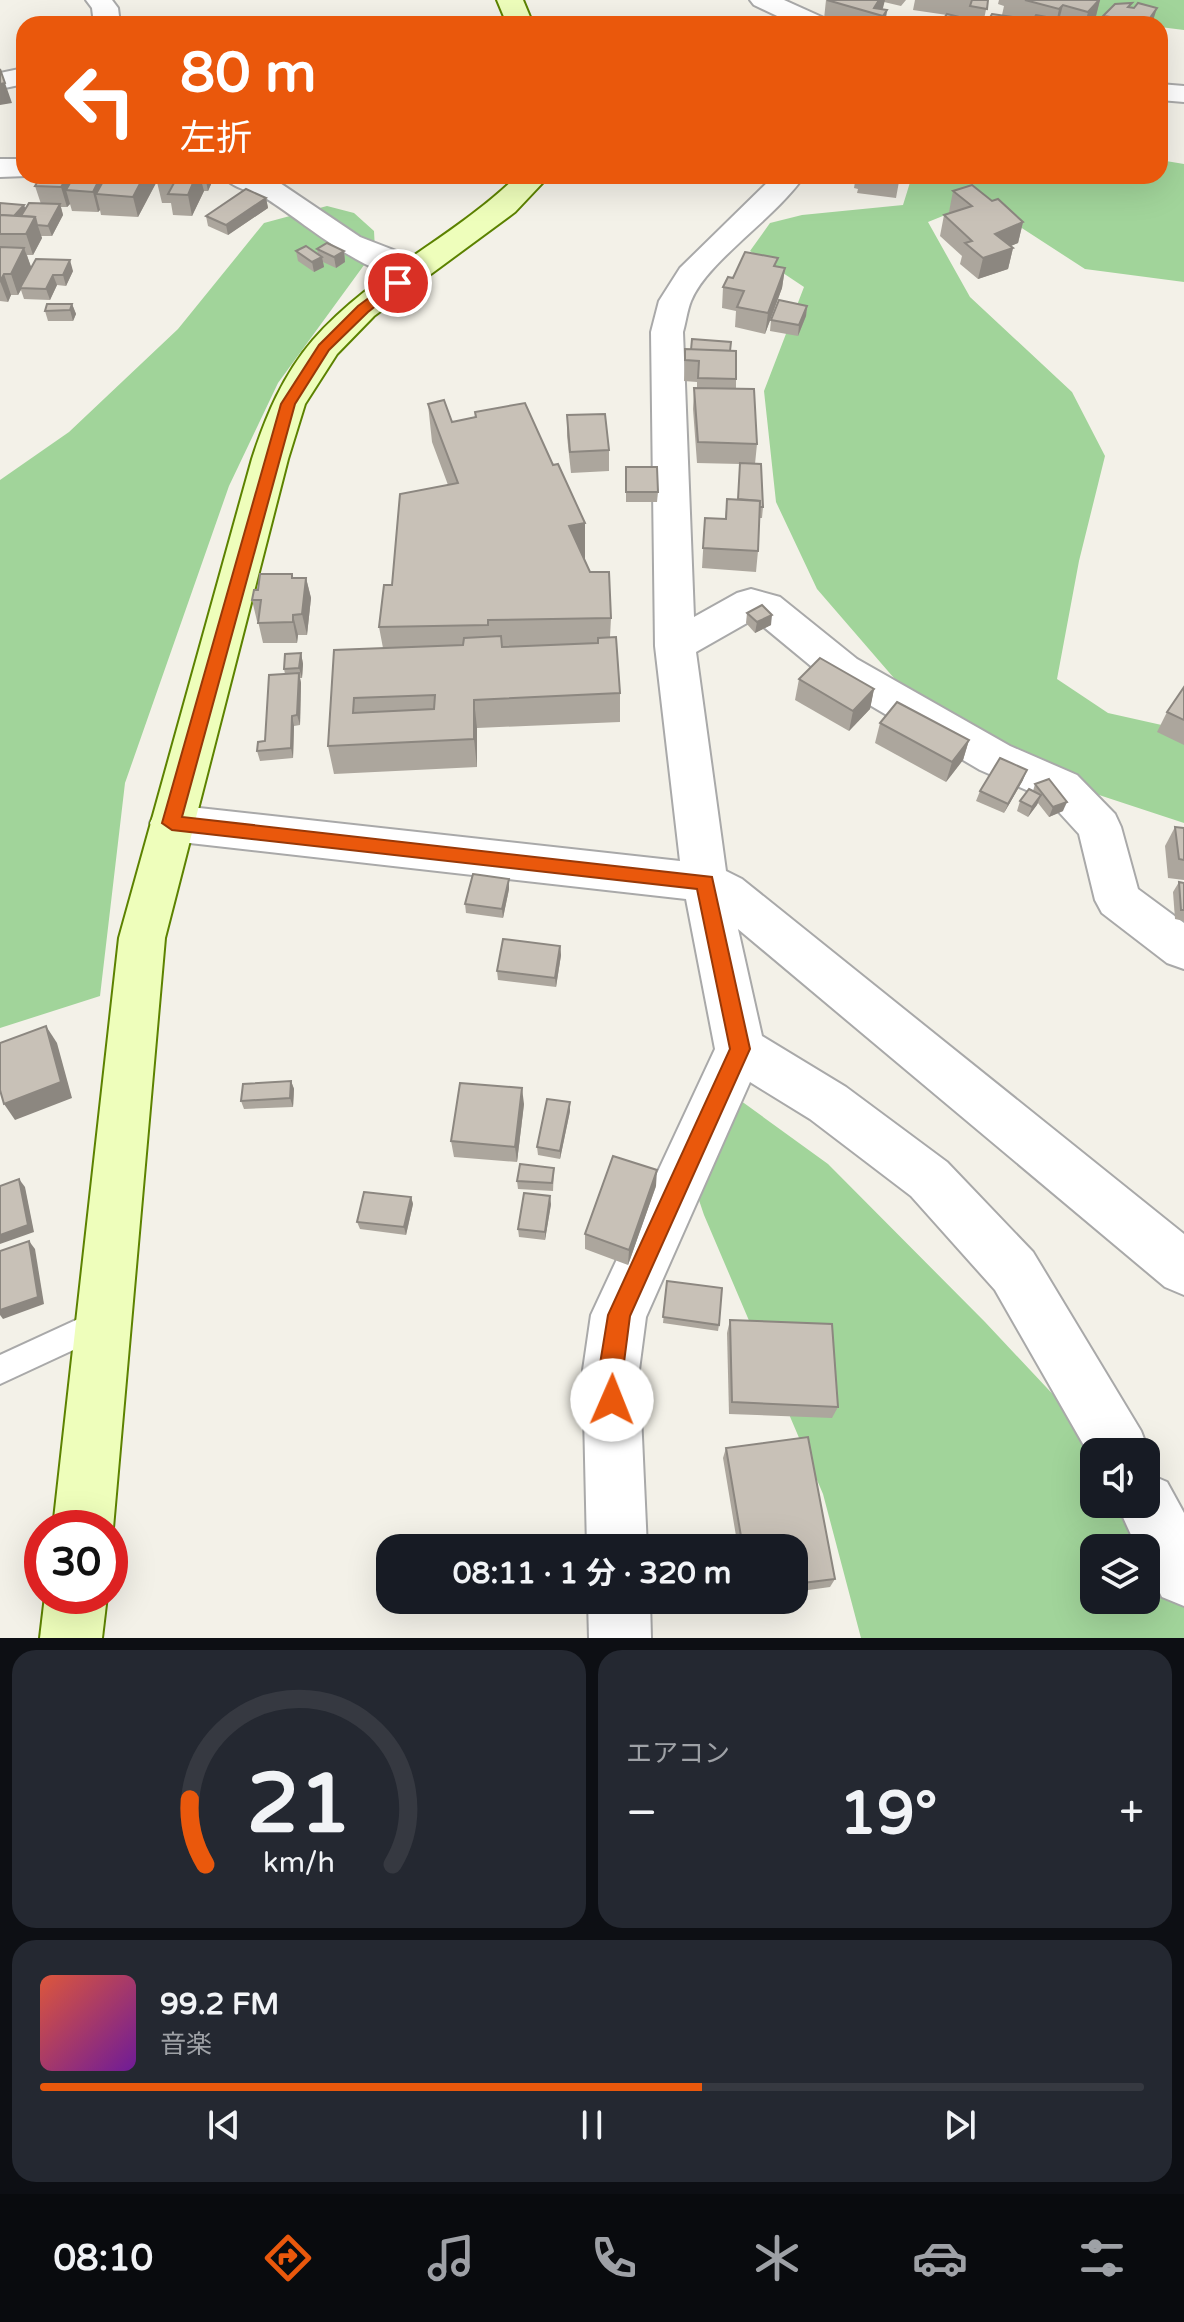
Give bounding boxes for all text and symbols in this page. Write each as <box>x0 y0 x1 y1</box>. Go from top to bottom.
text: 80 m <box>180 40 316 107</box>
icon: left <box>48 48 152 152</box>
text: 左折 <box>180 117 252 160</box>
pin <box>364 249 432 317</box>
icon: arrive <box>376 261 420 305</box>
position arrow <box>570 1358 654 1442</box>
map controls <box>1080 1438 1160 1614</box>
button: sound <box>1080 1438 1160 1518</box>
speed limit sign: 30 <box>24 1510 128 1614</box>
button: layers <box>1080 1534 1160 1614</box>
text: 08:11 · 1 分 · 320 m <box>453 1555 731 1592</box>
text: エアコン <box>626 1738 730 1769</box>
text: 21 <box>247 1755 351 1855</box>
text: 19° <box>839 1778 937 1850</box>
text: − <box>626 1787 657 1840</box>
text: + <box>1119 1787 1144 1840</box>
text: km/h <box>263 1846 335 1880</box>
text: 99.2 FM <box>160 1986 279 2023</box>
text: 音楽 <box>160 2029 212 2060</box>
icon: previous <box>202 2103 246 2147</box>
icon: pause <box>570 2103 614 2147</box>
icon: next <box>938 2103 982 2147</box>
icon: directions <box>260 2230 316 2286</box>
icon: music <box>423 2230 479 2286</box>
icon: phone <box>586 2230 642 2286</box>
icon: climate <box>749 2230 805 2286</box>
icon: car <box>912 2230 968 2286</box>
icon: filters <box>1074 2230 1130 2286</box>
text: 08:10 <box>53 2237 153 2280</box>

